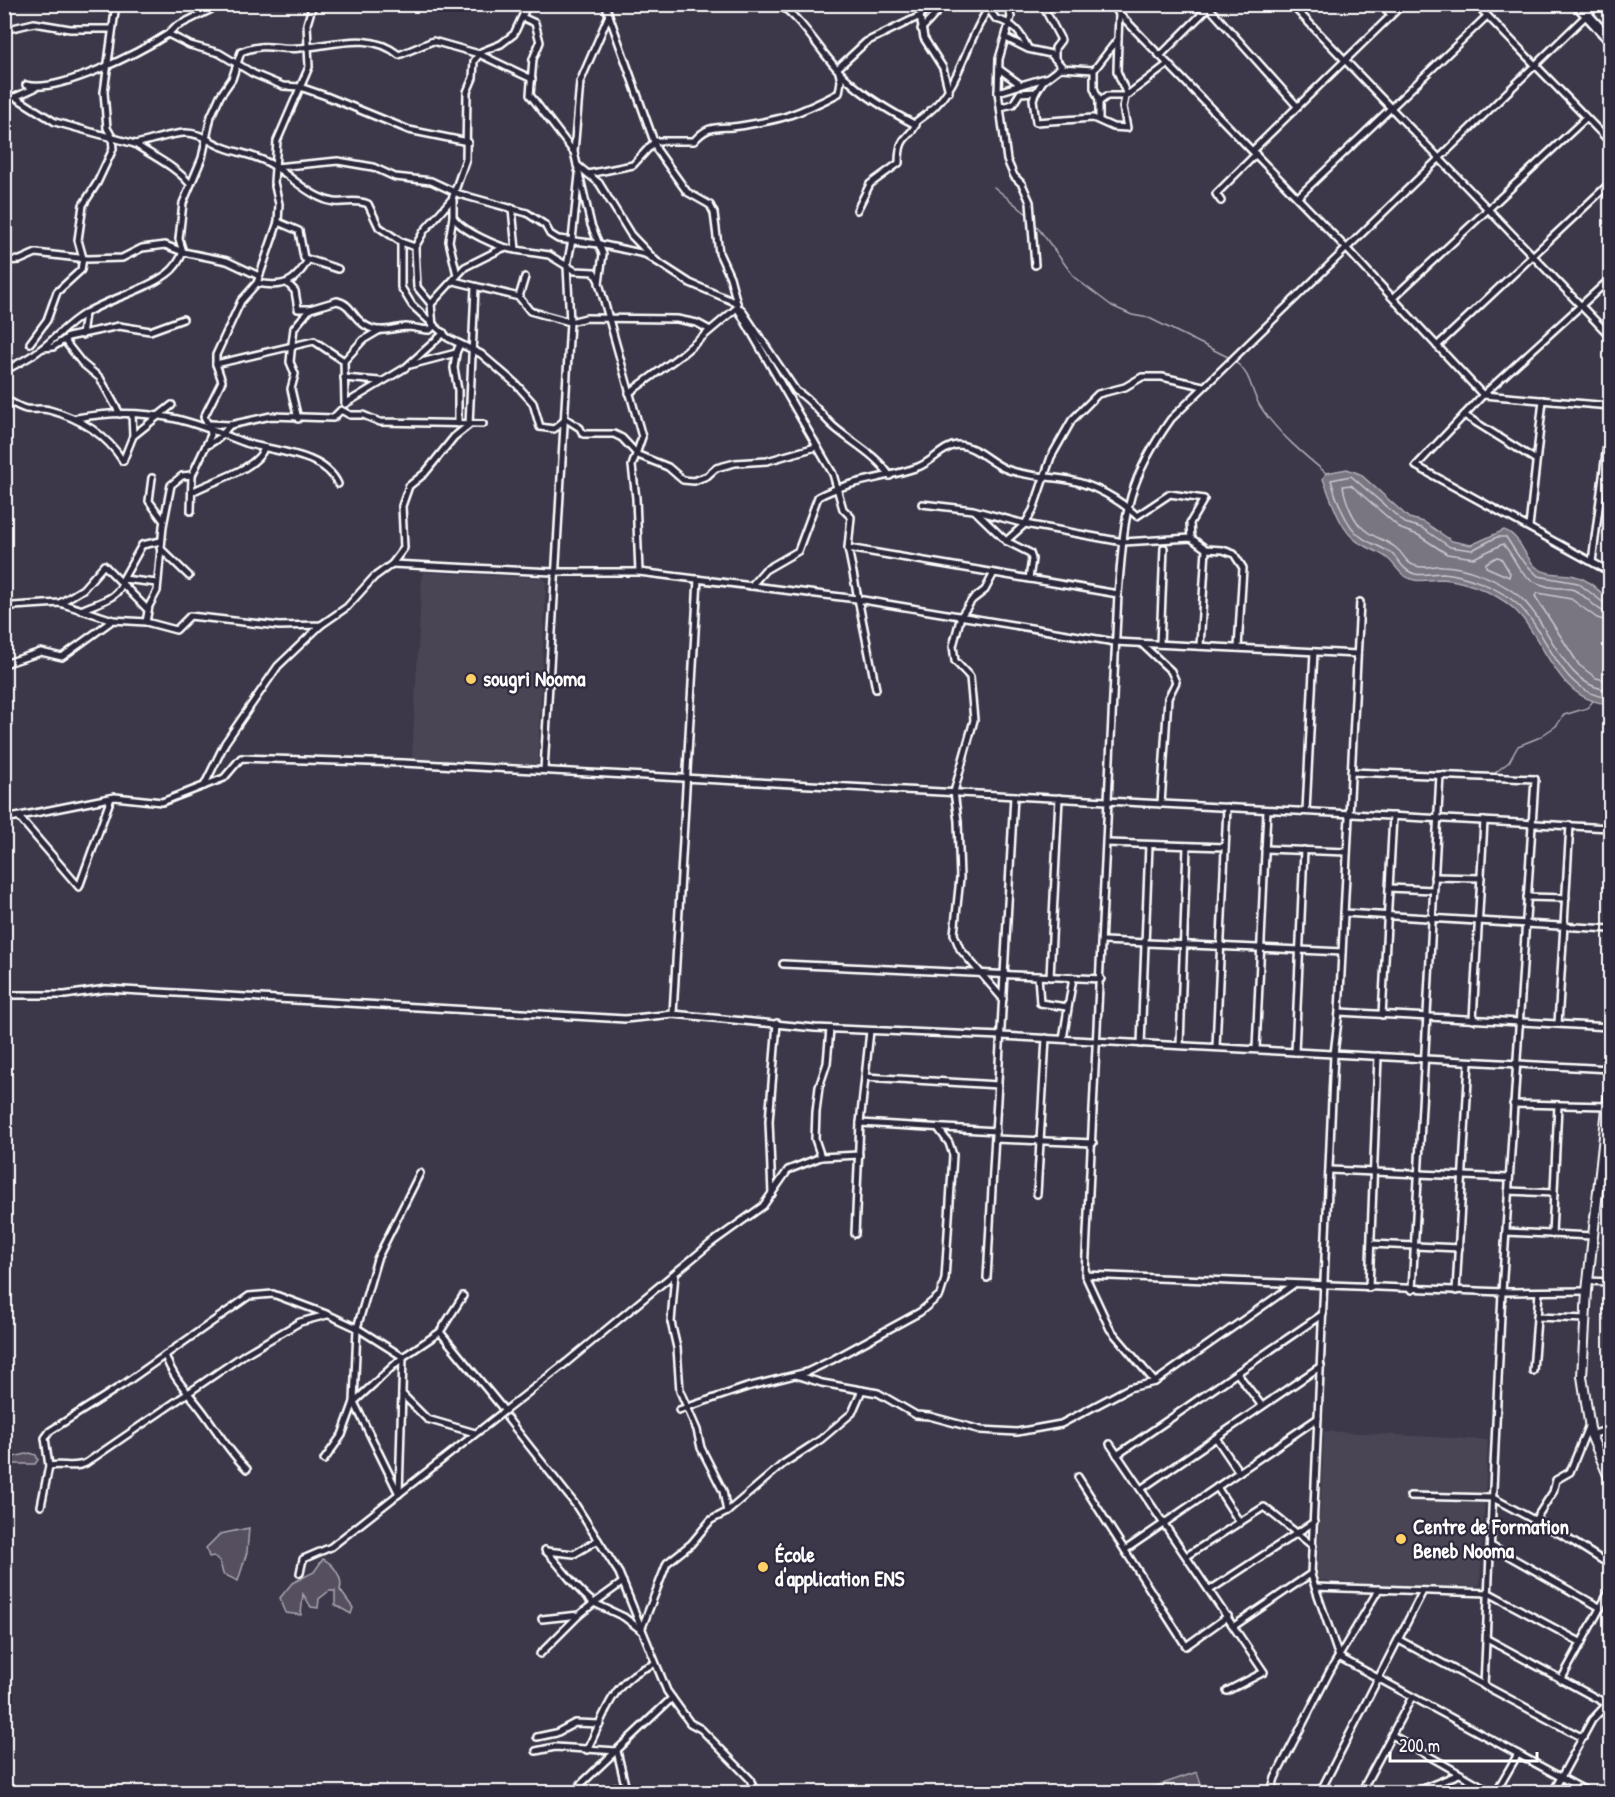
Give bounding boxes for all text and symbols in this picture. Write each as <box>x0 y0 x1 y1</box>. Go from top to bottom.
place label: sougri Nooma <box>483 664 586 694</box>
marker: sougri Nooma <box>464 672 478 686</box>
place label: Centre de Formation Beneb Nooma <box>1413 1512 1569 1565</box>
marker: Centre de Formation Beneb Nooma <box>1394 1532 1408 1546</box>
place label: École d'application ENS <box>775 1540 905 1594</box>
marker: École d'application ENS <box>756 1560 770 1574</box>
scale bar <box>1390 1725 1537 1763</box>
text: 200 m <box>1399 1733 1440 1758</box>

